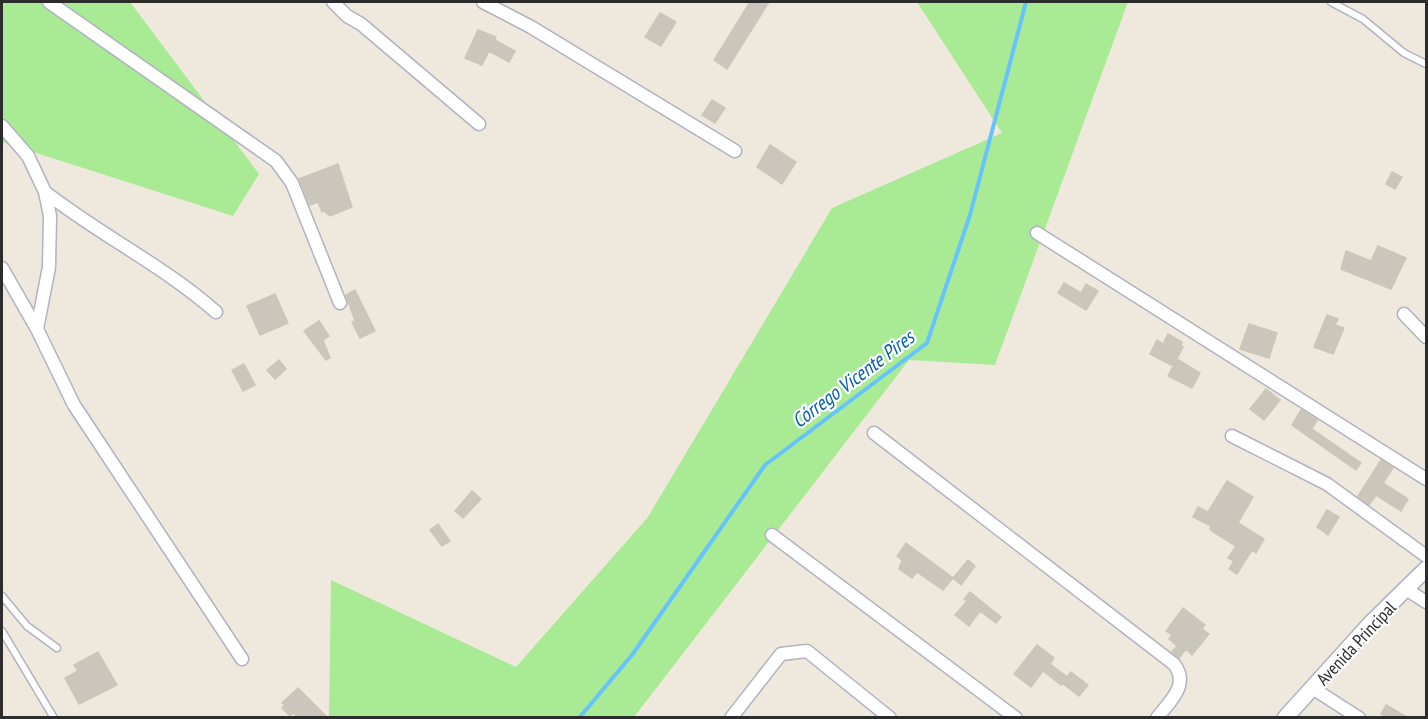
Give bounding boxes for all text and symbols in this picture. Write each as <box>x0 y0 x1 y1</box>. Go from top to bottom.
water label: Córrego Vicente Pires <box>787 323 921 433</box>
street label: Avenida Principal <box>1311 595 1401 690</box>

